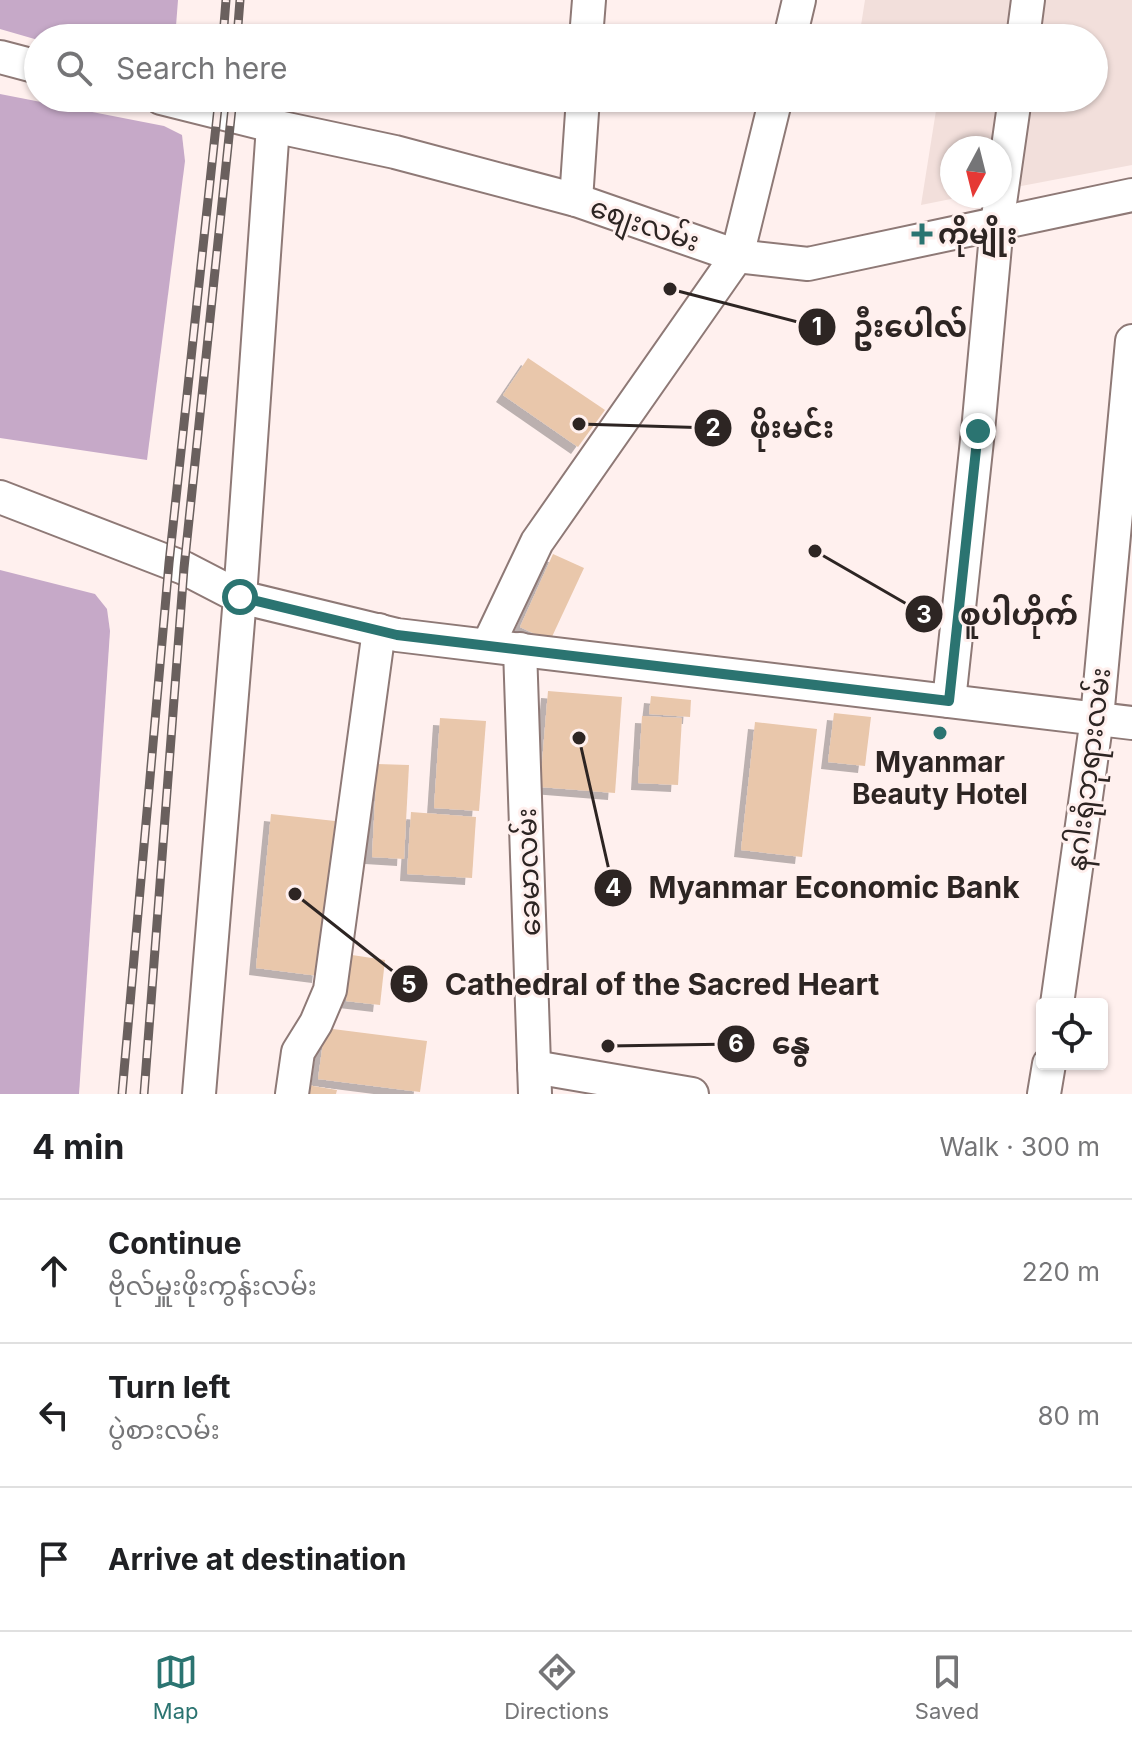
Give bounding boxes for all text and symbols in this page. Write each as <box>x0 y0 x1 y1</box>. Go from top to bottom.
search box <box>24 24 1108 112</box>
icon: search <box>52 46 96 90</box>
text: Search here <box>116 50 288 86</box>
north arrow <box>940 136 1012 208</box>
street label: စျေးလမ်း <box>584 189 704 264</box>
place label: ကိုမျိုး <box>938 215 1018 258</box>
marker: ကိုမျိုး <box>913 225 931 243</box>
callout: ဦးပေါလ် <box>797 300 983 354</box>
text: ဦးပေါလ် <box>853 306 967 351</box>
text: 1 <box>812 312 822 341</box>
callout: ဖိုးမင်း <box>693 401 850 455</box>
text: ဖိုးမင်း <box>750 407 834 452</box>
text: 2 <box>705 413 721 442</box>
route end <box>960 413 996 449</box>
route start <box>222 579 258 615</box>
callout: စူပါဟိုက် <box>904 587 1094 641</box>
text: စူပါဟိုက် <box>960 594 1078 639</box>
text: 3 <box>916 600 932 629</box>
street label: နဂါးရုံဘုရားလမ်း <box>1058 665 1123 873</box>
marker: Myanmar Beauty Hotel <box>931 724 949 742</box>
place label: Myanmar Beauty Hotel <box>852 745 1028 811</box>
street label: ခေမာလမ်း <box>508 807 547 937</box>
callout: Myanmar Economic Bank <box>593 861 1036 915</box>
text: Myanmar Economic Bank <box>648 869 1020 905</box>
text: 4 <box>605 873 621 902</box>
callout: Cathedral of the Sacred Heart <box>389 957 896 1011</box>
text: Cathedral of the Sacred Heart <box>445 966 879 1002</box>
text: 5 <box>401 970 417 999</box>
map controls <box>1036 998 1108 1070</box>
button: locate <box>1036 998 1108 1070</box>
callout: နွေ <box>716 1017 827 1071</box>
text: နွေ <box>772 1025 810 1067</box>
text: 6 <box>728 1029 744 1058</box>
text: 4 min <box>32 1126 124 1167</box>
text: Walk · 300 m <box>939 1131 1100 1162</box>
text: Continue <box>108 1225 242 1261</box>
icon: ahead <box>32 1249 76 1293</box>
text: 220 m <box>1022 1256 1100 1287</box>
text: ဗိုလ်မှူးဖိုးကွန်းလမ်း <box>108 1270 317 1301</box>
text: Turn left <box>108 1369 230 1405</box>
icon: left <box>32 1393 76 1437</box>
text: 80 m <box>1037 1400 1100 1431</box>
text: ပွဲစားလမ်း <box>108 1414 220 1445</box>
icon: arrive <box>32 1537 76 1581</box>
text: Arrive at destination <box>108 1541 406 1577</box>
tab: Map <box>153 1650 199 1724</box>
tab: Directions <box>504 1650 609 1724</box>
tab: Saved <box>915 1650 979 1724</box>

